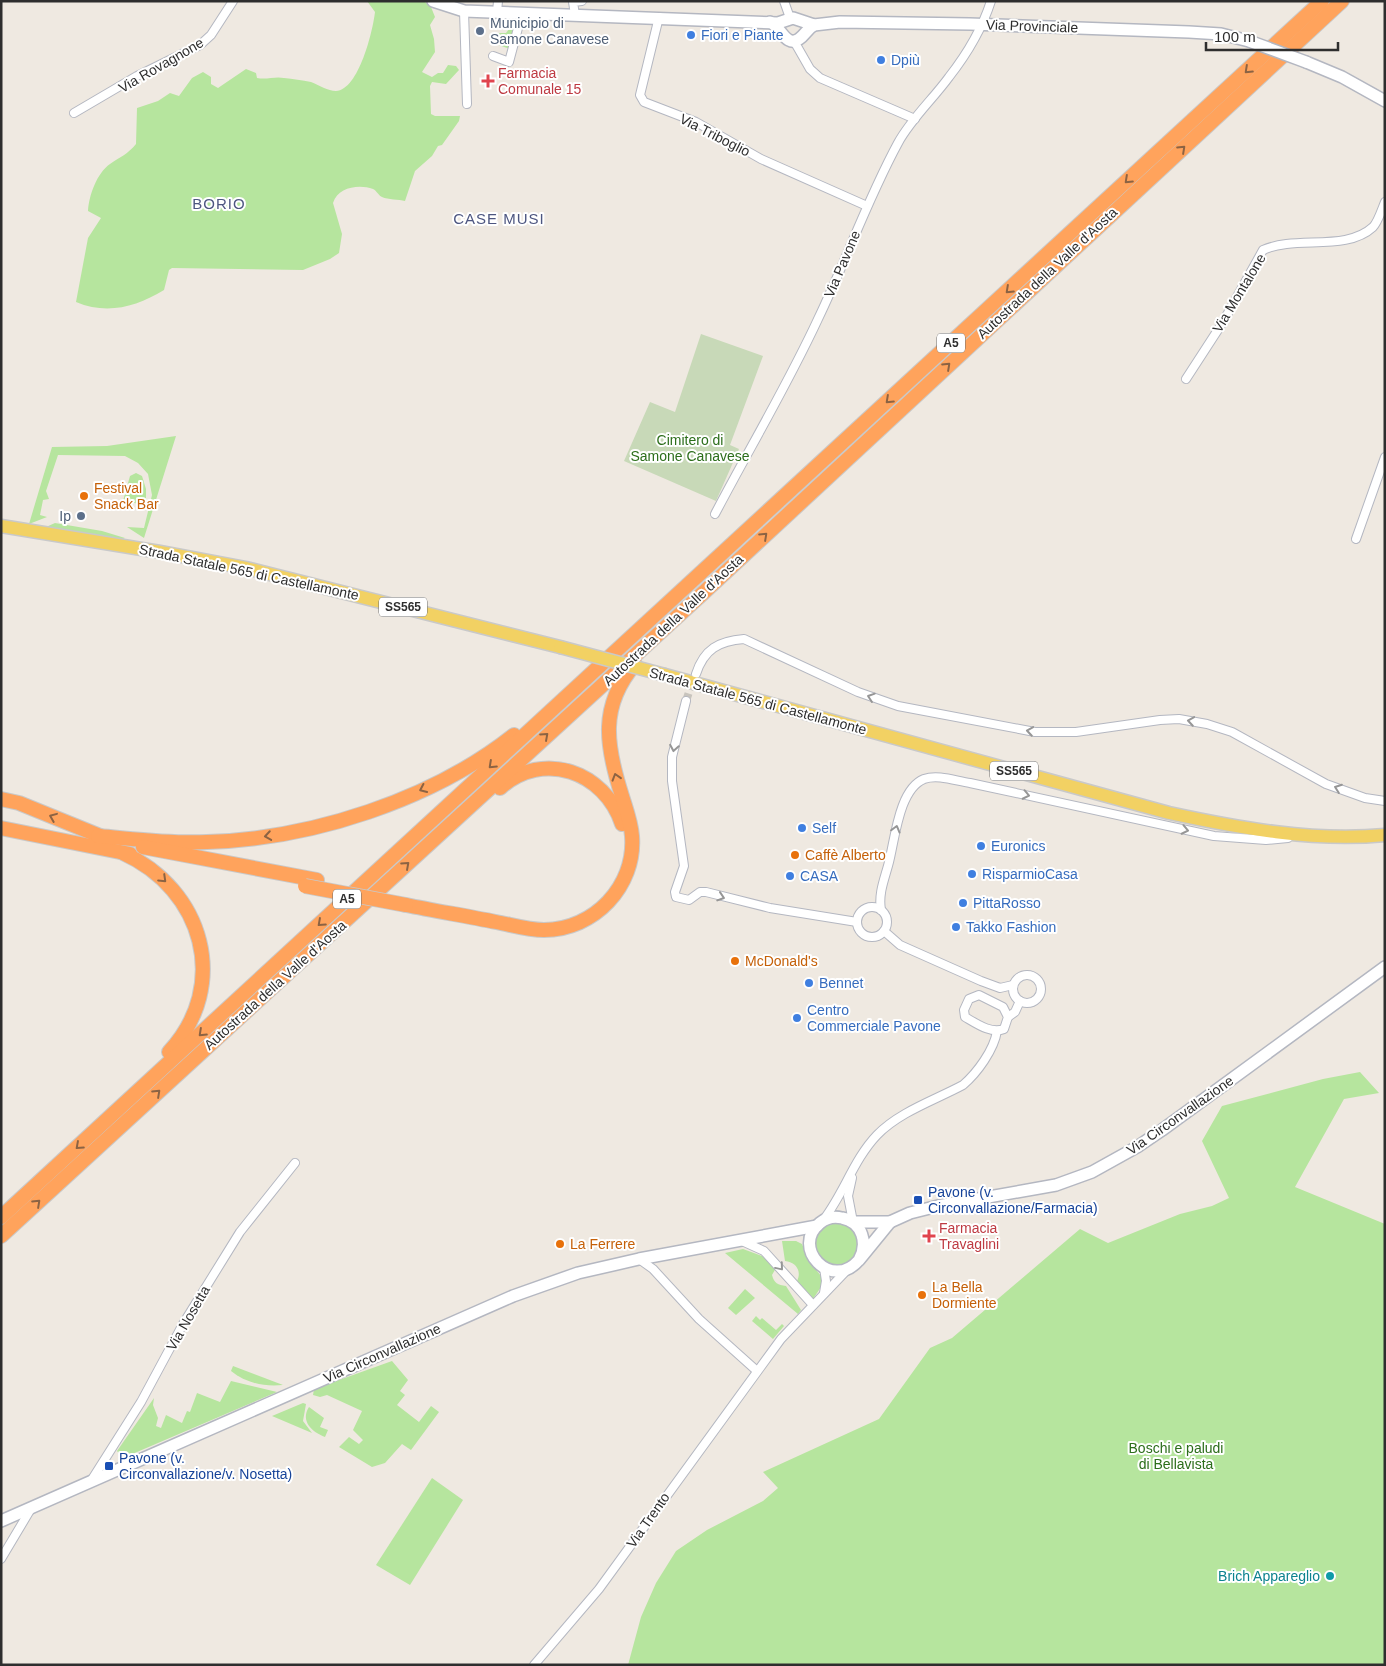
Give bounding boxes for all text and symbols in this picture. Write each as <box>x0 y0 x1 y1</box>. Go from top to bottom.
place label: Municipio di Samone Canavese <box>490 15 609 47</box>
street label: Via Provinciale <box>986 16 1079 36</box>
scale bar <box>1206 20 1338 52</box>
marker: Municipio di Samone Canavese <box>474 25 486 37</box>
place label: Fiori e Piante <box>701 27 784 43</box>
text: 100 m <box>1214 28 1256 45</box>
marker: Fiori e Piante <box>685 29 697 41</box>
street label: Via Rovagnone <box>116 34 207 96</box>
place label: Dpiù <box>891 52 920 68</box>
marker: Dpiù <box>875 54 887 66</box>
one-way arrow <box>1244 64 1253 73</box>
place label: Farmacia Comunale 15 <box>498 65 581 97</box>
marker: Farmacia Comunale 15 <box>482 75 494 87</box>
street label: Via Triboglio <box>677 110 753 160</box>
one-way arrow <box>1177 146 1186 155</box>
one-way arrow <box>1125 174 1134 183</box>
district label: BORIO <box>192 195 246 212</box>
street label: Autostrada della Valle d'Aosta <box>974 204 1120 342</box>
district label: CASE MUSI <box>453 210 545 227</box>
street label: Via Pavone <box>821 228 863 300</box>
street label: Via Montalone <box>1209 250 1269 335</box>
one-way arrow <box>1005 284 1014 293</box>
road number: A5 <box>937 333 965 352</box>
one-way arrow <box>942 363 951 372</box>
one-way arrow <box>886 395 895 404</box>
park label: Cimitero di Samone Canavese <box>630 432 750 464</box>
place label: Festival Snack Bar <box>94 480 159 512</box>
marker: Festival Snack Bar <box>78 490 90 502</box>
place label: Ip <box>59 508 71 524</box>
marker: Ip <box>75 510 87 522</box>
one-way arrow <box>758 533 767 542</box>
street label: Strada Statale 565 di Castellamonte <box>138 541 360 603</box>
street label: Autostrada della Valle d'Aosta <box>600 551 746 689</box>
road number: SS565 <box>379 598 427 616</box>
street label: Strada Statale 565 di Castellamonte <box>648 664 869 738</box>
one-way arrow <box>868 693 876 703</box>
one-way arrow <box>1187 716 1195 727</box>
one-way arrow <box>1025 727 1034 737</box>
one-way arrow <box>540 733 549 742</box>
one-way arrow <box>669 744 679 753</box>
one-way arrow <box>489 760 498 769</box>
road number: SS565 <box>990 761 1038 780</box>
one-way arrow <box>611 773 621 781</box>
one-way arrow <box>419 782 428 793</box>
one-way arrow <box>1334 784 1343 794</box>
one-way arrow <box>1021 789 1030 800</box>
one-way arrow <box>49 813 58 823</box>
place label: Self <box>812 820 836 836</box>
marker: Self <box>796 822 808 834</box>
one-way arrow <box>1180 824 1189 834</box>
one-way arrow <box>890 825 900 833</box>
one-way arrow <box>264 830 273 840</box>
place label: Euronics <box>991 838 1045 854</box>
marker: Euronics <box>975 840 987 852</box>
place label: Caffè Alberto <box>805 847 886 863</box>
marker: Caffè Alberto <box>789 849 801 861</box>
one-way arrow <box>400 862 409 871</box>
place label: RisparmioCasa <box>982 866 1078 882</box>
place label: CASA <box>800 868 839 884</box>
marker: RisparmioCasa <box>966 868 978 880</box>
marker: CASA <box>784 870 796 882</box>
one-way arrow <box>158 873 167 882</box>
road number: A5 <box>333 890 361 909</box>
one-way arrow <box>716 891 724 901</box>
place label: PittaRosso <box>973 895 1041 911</box>
marker: PittaRosso <box>957 897 969 909</box>
street label: Autostrada della Valle d'Aosta <box>201 917 349 1053</box>
one-way arrow <box>318 917 327 926</box>
place label: Takko Fashion <box>966 919 1056 935</box>
marker: Takko Fashion <box>950 921 962 933</box>
place label: McDonald's <box>745 953 818 969</box>
marker: McDonald's <box>729 955 741 967</box>
place label: Bennet <box>819 975 863 991</box>
marker: Bennet <box>803 977 815 989</box>
place label: Centro Commerciale Pavone <box>807 1002 941 1034</box>
marker: Centro Commerciale Pavone <box>791 1012 803 1024</box>
one-way arrow <box>198 1027 207 1036</box>
street label: Via Circonvallazione <box>1124 1072 1237 1158</box>
one-way arrow <box>151 1090 160 1099</box>
one-way arrow <box>75 1140 84 1149</box>
place label: Pavone (v. Circonvallazione/Farmacia) <box>928 1184 1098 1216</box>
marker: Pavone (v. Circonvallazione/Farmacia) <box>912 1194 924 1206</box>
one-way arrow <box>32 1200 41 1209</box>
place label: Farmacia Travaglini <box>939 1220 999 1252</box>
marker: Farmacia Travaglini <box>923 1230 935 1242</box>
place label: La Ferrere <box>570 1236 636 1252</box>
marker: La Ferrere <box>554 1238 566 1250</box>
one-way arrow <box>775 1261 783 1270</box>
place label: La Bella Dormiente <box>932 1279 997 1311</box>
street label: Via Nosetta <box>163 1283 213 1353</box>
marker: La Bella Dormiente <box>916 1289 928 1301</box>
street label: Via Circonvallazione <box>321 1320 443 1386</box>
park label: Boschi e paludi di Bellavista <box>1129 1440 1223 1472</box>
place label: Pavone (v. Circonvallazione/v. Nosetta) <box>119 1450 292 1482</box>
marker: Pavone (v. Circonvallazione/v. Nosetta) <box>103 1460 115 1472</box>
street label: Via Trento <box>623 1489 673 1551</box>
place label: Brich Appareglio <box>1218 1568 1320 1584</box>
marker: Brich Appareglio <box>1324 1570 1336 1582</box>

